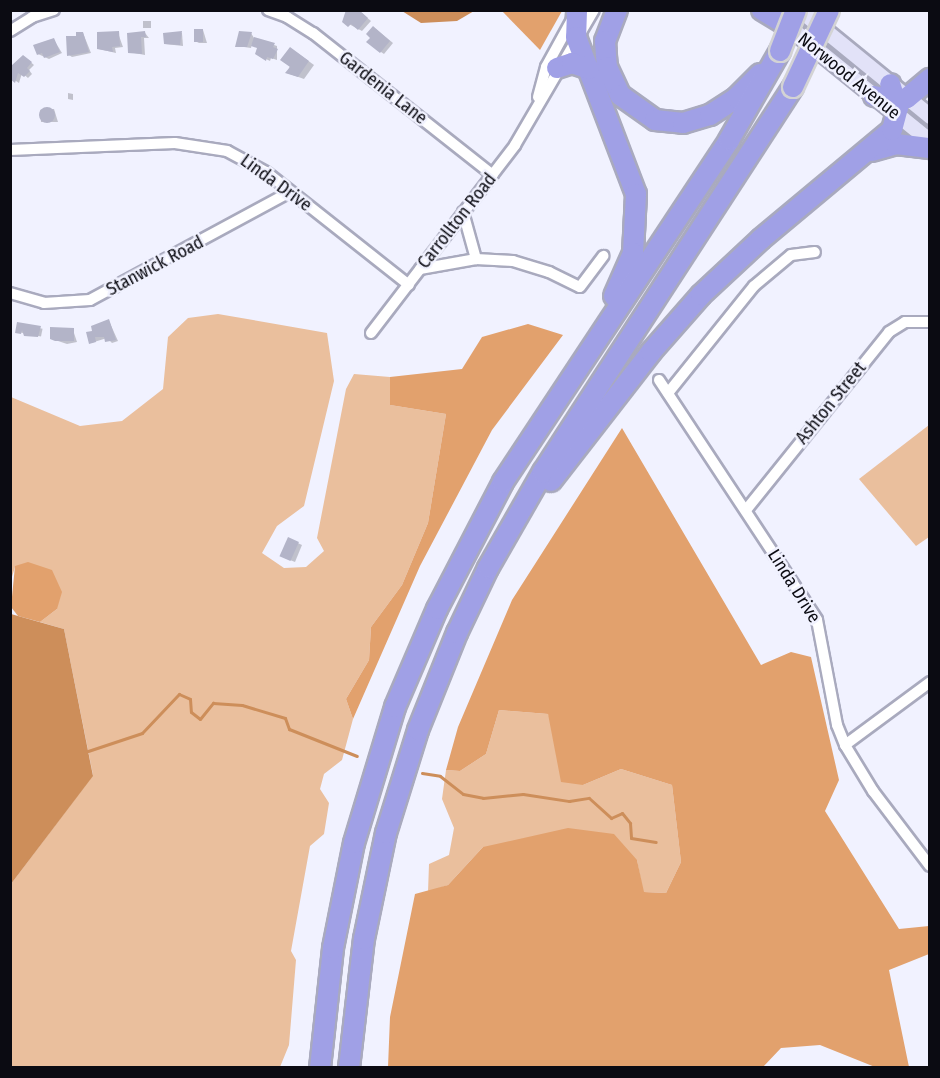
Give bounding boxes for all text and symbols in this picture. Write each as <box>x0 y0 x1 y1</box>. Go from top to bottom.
street label: Norwood Avenue <box>793 28 905 124</box>
street label: Gardenia Lane <box>335 47 431 129</box>
street label: Linda Drive <box>236 150 316 216</box>
street label: Carrollton Road <box>413 169 501 273</box>
street label: Stanwick Road <box>103 231 207 301</box>
street label: Ashton Street <box>791 357 871 449</box>
street label: Linda Drive <box>763 545 825 627</box>

